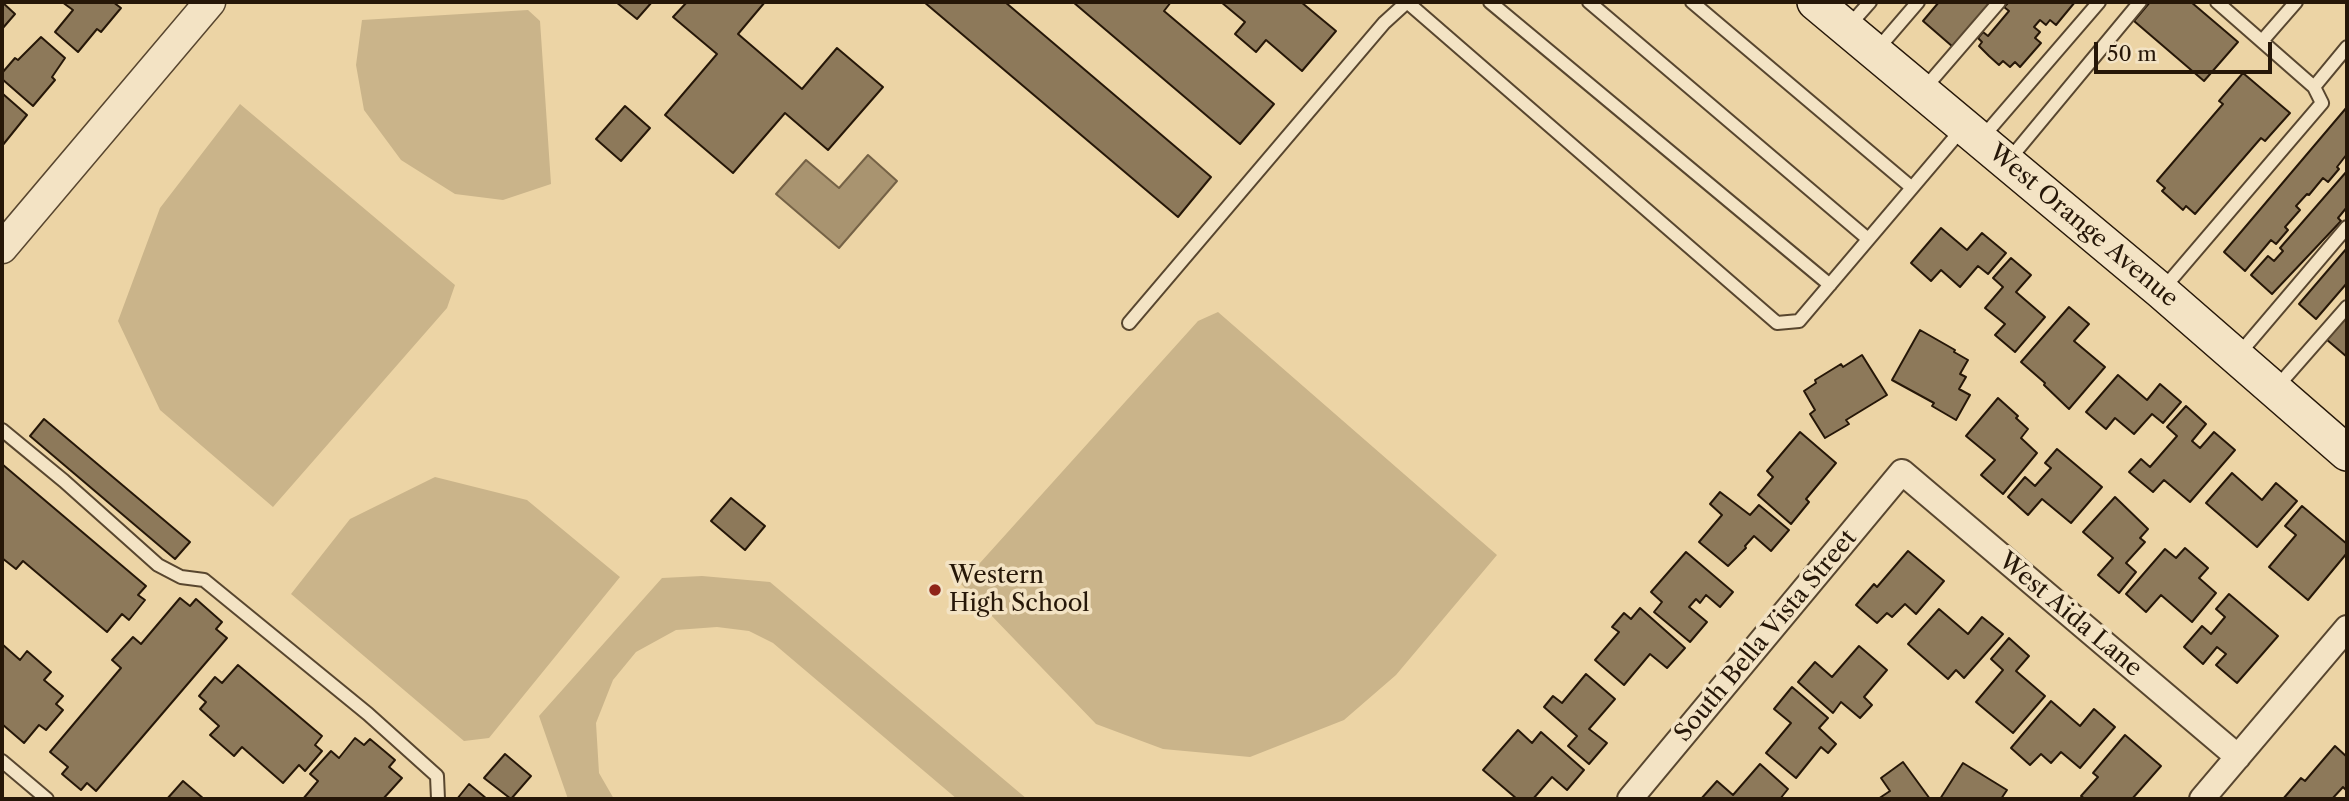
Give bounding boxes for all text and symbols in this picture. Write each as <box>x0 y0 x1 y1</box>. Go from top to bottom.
scale bar <box>2097 28 2276 72</box>
text: 50 m <box>2107 41 2157 66</box>
street label: West Orange Avenue <box>1983 138 2183 314</box>
street label: South Bella Vista Street <box>1669 524 1863 748</box>
street label: West Aida Lane <box>1992 547 2148 683</box>
place label: Western High School <box>949 562 1089 618</box>
marker: Western High School <box>927 582 943 598</box>

